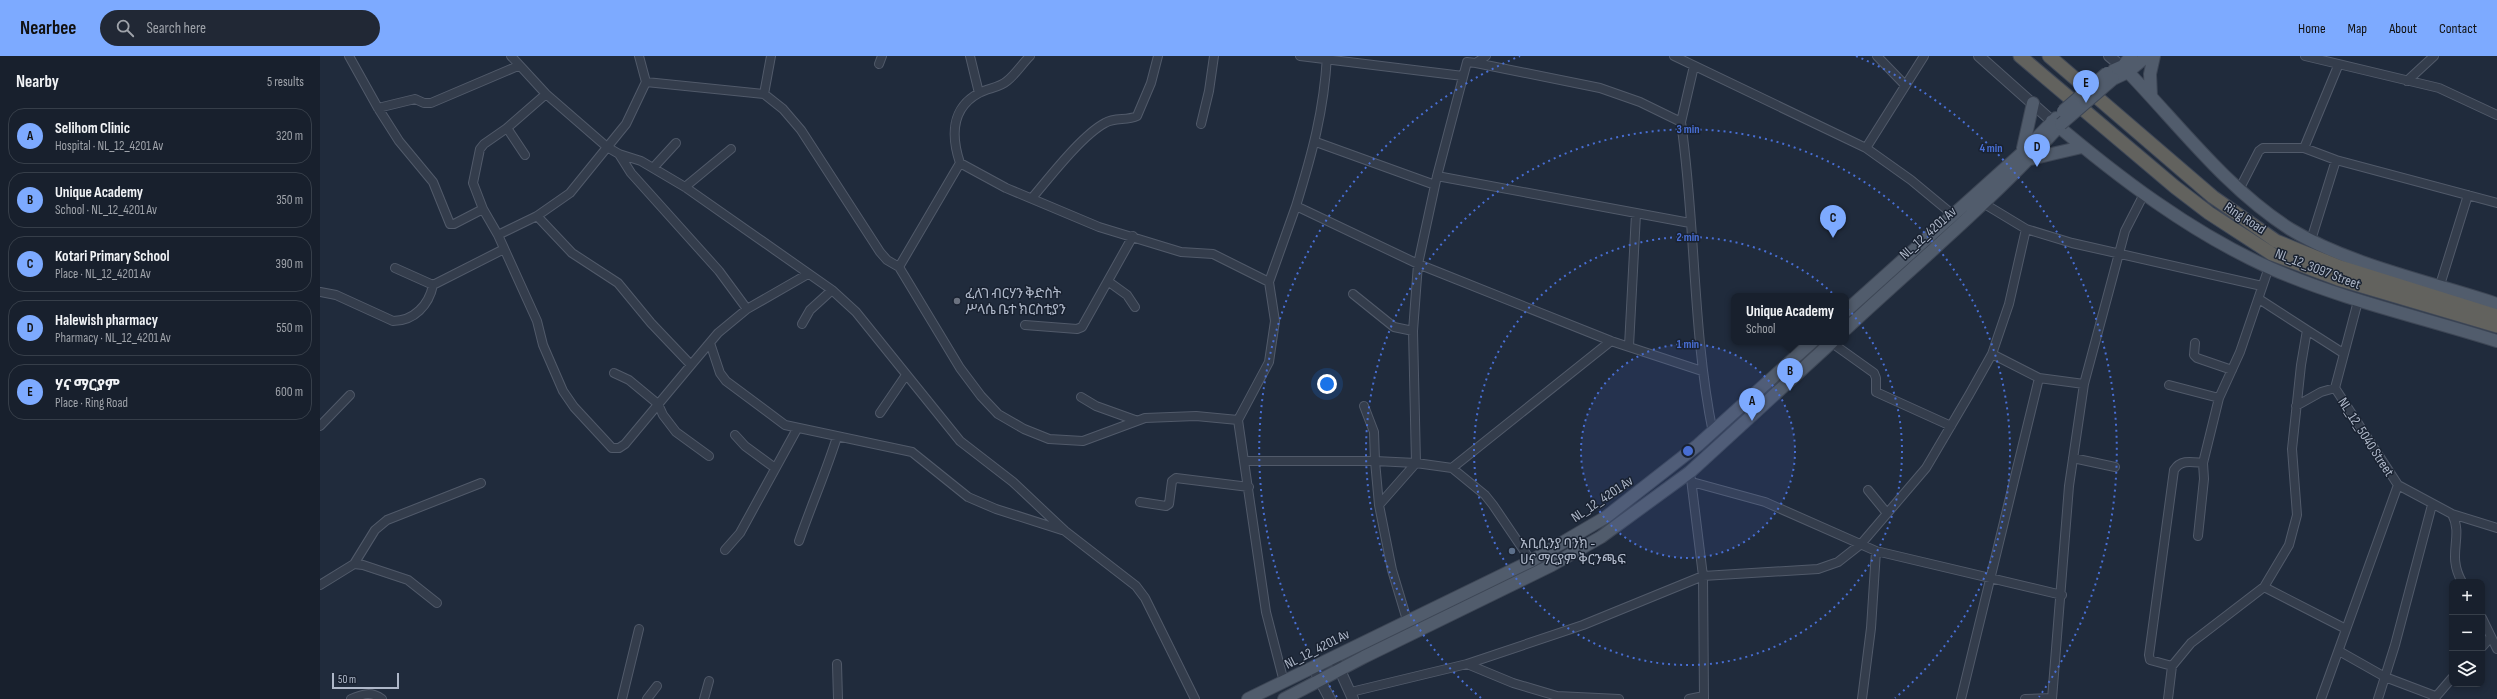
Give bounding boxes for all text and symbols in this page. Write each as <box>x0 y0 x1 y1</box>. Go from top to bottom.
search box <box>100 10 380 46</box>
text: Nearbee <box>20 17 76 40</box>
icon: search <box>114 17 136 39</box>
text: Search here <box>146 19 206 38</box>
text: Home <box>2298 20 2326 37</box>
text: Map <box>2348 20 2367 37</box>
text: About <box>2389 20 2417 37</box>
text: Contact <box>2439 20 2477 37</box>
pin: E <box>2073 70 2099 103</box>
text: Nearby <box>16 72 59 92</box>
text: 5 results <box>267 74 304 90</box>
text: Selihom Clinic <box>55 119 130 138</box>
text: 3 min <box>1677 122 1699 137</box>
text: A <box>27 128 33 144</box>
text: 320 m <box>276 128 303 144</box>
pin: D <box>2024 134 2050 167</box>
text: Hospital · NL_12_4201 Av <box>55 138 163 154</box>
text: 4 min <box>1979 141 2003 156</box>
text: Unique Academy <box>55 183 143 202</box>
text: B <box>27 192 33 208</box>
text: 350 m <box>276 192 303 208</box>
street label: Ring Road <box>2221 198 2269 238</box>
text: School · NL_12_4201 Av <box>55 202 157 218</box>
street label: NL_12_4201 Av <box>1896 203 1960 263</box>
pin: C <box>1820 205 1846 238</box>
text: 2 min <box>1677 230 1699 245</box>
street label: NL_12_3097 Street <box>2273 245 2363 293</box>
text: Kotari Primary School <box>55 247 170 266</box>
text: C <box>27 256 33 272</box>
text: 390 m <box>276 256 303 272</box>
text: Place · NL_12_4201 Av <box>55 266 151 282</box>
place label: ፈለገ ብርሃን ቅድስት ሥላሴ ቤተ ክርስቲያን <box>965 285 1066 318</box>
popup <box>1731 293 1849 345</box>
marker: ፈለገ ብርሃን ቅድስት ሥላሴ ቤተ ክርስቲያን <box>952 296 962 306</box>
text: Unique Academy <box>1746 302 1834 321</box>
text: Halewish pharmacy <box>55 311 158 330</box>
text: D <box>27 320 33 336</box>
text: 550 m <box>276 320 303 336</box>
text: School <box>1746 321 1776 337</box>
text: Pharmacy · NL_12_4201 Av <box>55 330 171 346</box>
text: 1 min <box>1677 337 1699 352</box>
pin: B <box>1777 358 1803 391</box>
your location <box>1317 374 1337 394</box>
text: ሃና ማርያም <box>55 376 120 395</box>
text: E <box>27 384 33 400</box>
text: 600 m <box>275 384 303 400</box>
pin: A <box>1739 388 1765 421</box>
text: Place · Ring Road <box>55 395 128 411</box>
street label: NL_12_5040 Street <box>2334 395 2398 479</box>
centre of rings <box>1681 444 1695 458</box>
street label: NL_12_4201 Av <box>1568 472 1637 526</box>
place label: አቢሲንያ ባንክ - ሀና ማርያም ቅርንጫፍ <box>1520 535 1626 568</box>
marker: አቢሲንያ ባንክ - ሀና ማርያም ቅርንጫፍ <box>1507 546 1517 556</box>
map controls <box>2449 579 2485 687</box>
button: + <box>2449 579 2485 615</box>
button: − <box>2449 615 2485 651</box>
street label: NL_12_4201 Av <box>1282 625 1353 673</box>
button: layers <box>2449 651 2485 687</box>
scale bar <box>332 671 399 690</box>
text: 50 m <box>338 673 356 686</box>

